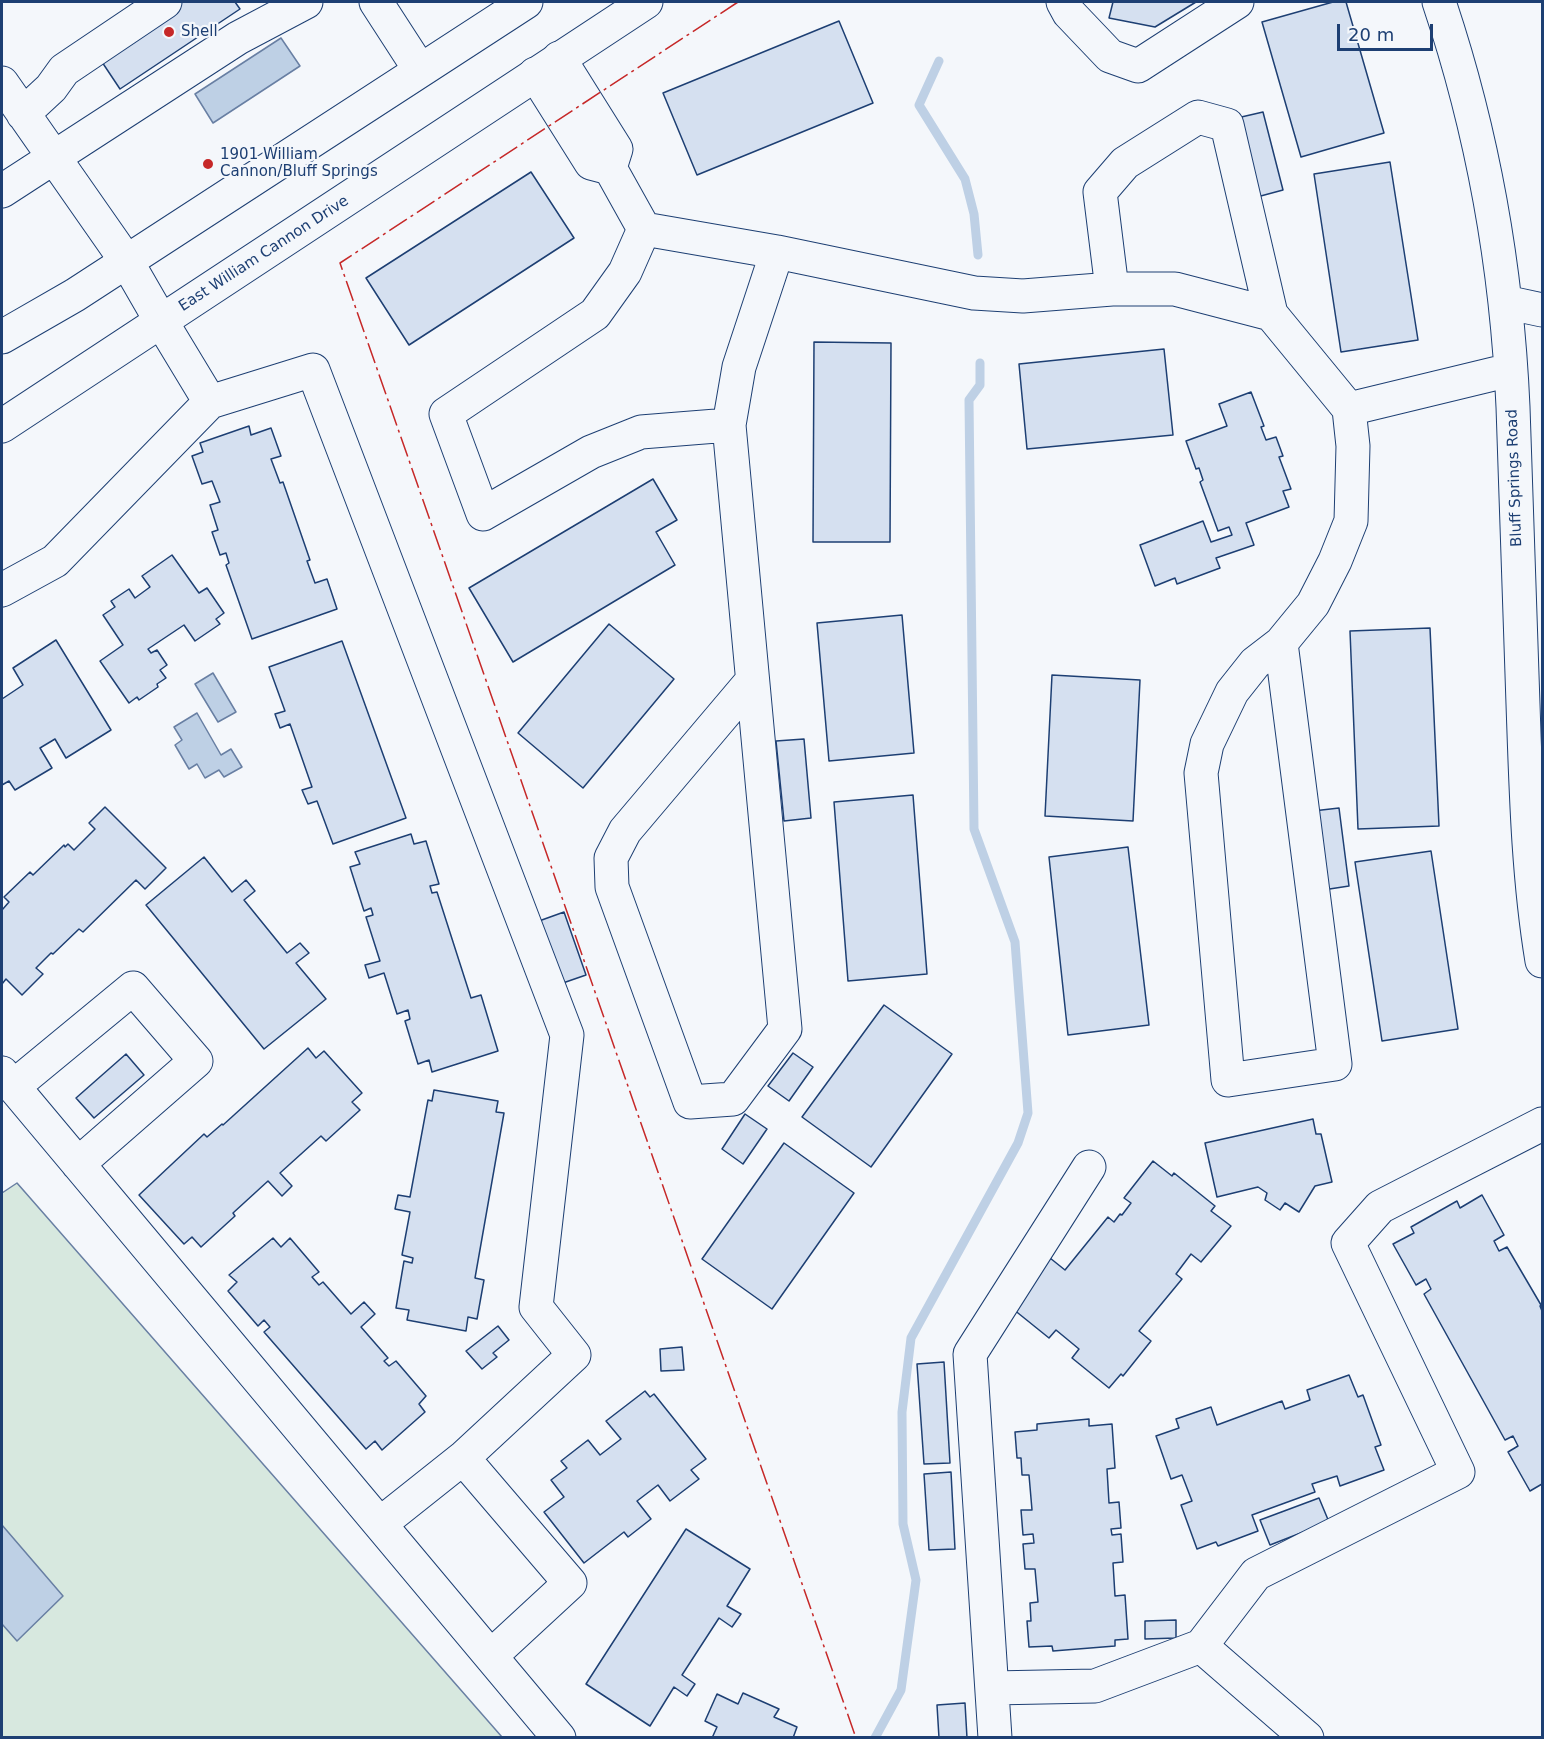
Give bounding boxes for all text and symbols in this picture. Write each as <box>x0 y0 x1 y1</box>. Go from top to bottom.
scale bar <box>1340 12 1436 50</box>
place label: Shell <box>181 23 218 41</box>
text: 20 m <box>1348 24 1394 45</box>
marker: Shell <box>162 25 176 39</box>
place label: 1901 William Cannon/Bluff Springs <box>220 146 378 181</box>
marker: 1901 William Cannon/Bluff Springs <box>201 157 215 171</box>
street label: East William Cannon Drive <box>176 192 352 316</box>
street label: Bluff Springs Road <box>1504 409 1526 547</box>

